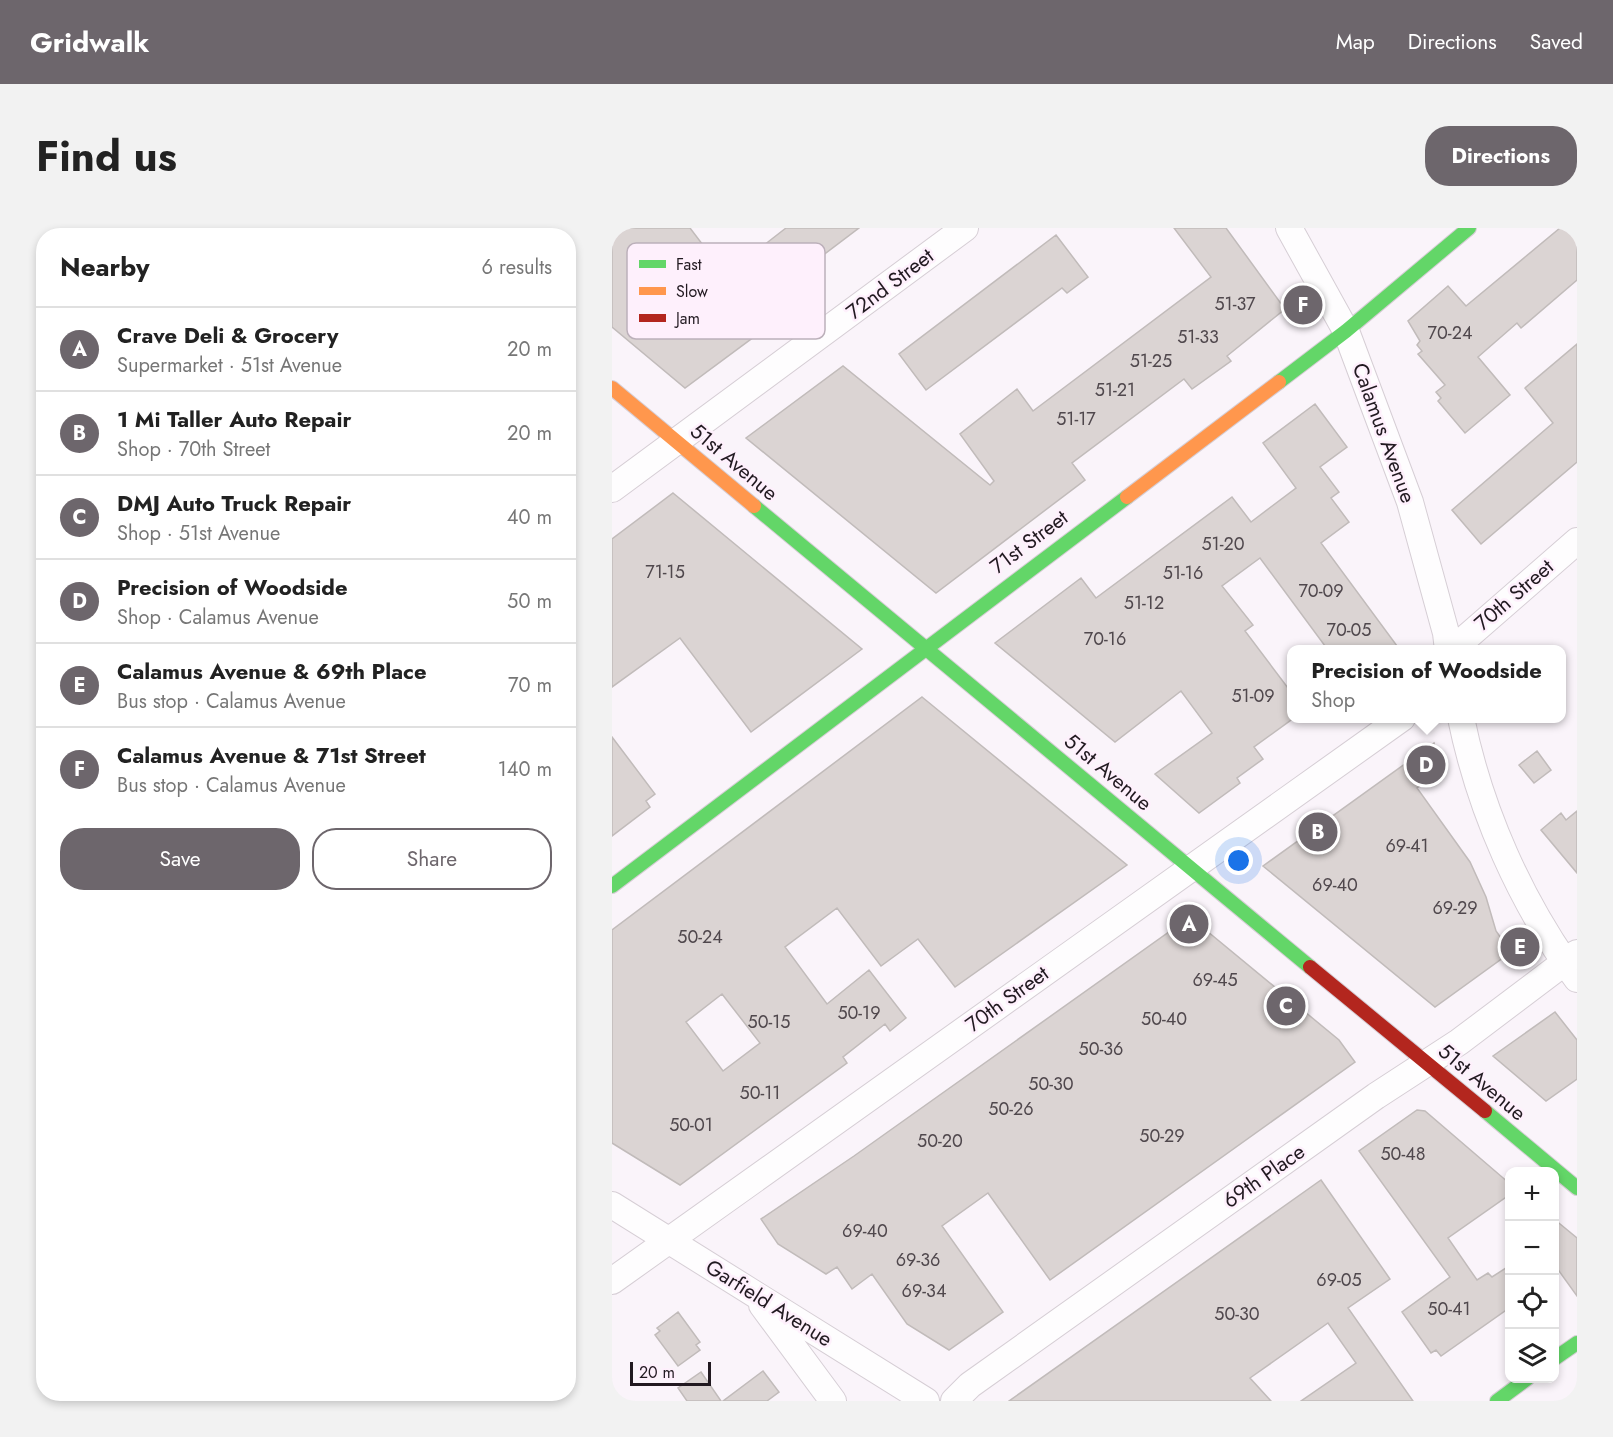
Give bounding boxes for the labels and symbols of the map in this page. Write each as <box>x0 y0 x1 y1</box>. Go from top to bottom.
street label: 72nd Street <box>840 241 940 327</box>
legend <box>627 243 825 339</box>
text: Fast <box>676 253 702 276</box>
text: Slow <box>676 280 708 303</box>
pin: F <box>1284 282 1322 328</box>
house number: 51-37 <box>1214 291 1256 317</box>
text: Jam <box>674 307 700 330</box>
house number: 70-24 <box>1428 320 1472 346</box>
house number: 51-33 <box>1177 324 1219 350</box>
house number: 51-25 <box>1130 348 1172 374</box>
street label: Calamus Avenue <box>1345 359 1423 507</box>
house number: 51-21 <box>1095 377 1135 403</box>
house number: 51-17 <box>1056 406 1096 432</box>
street label: 51st Avenue <box>684 416 785 508</box>
street label: 71st Street <box>984 503 1074 581</box>
house number: 51-20 <box>1201 531 1245 557</box>
street label: 70th Street <box>1468 552 1560 638</box>
house number: 71-15 <box>645 559 685 585</box>
house number: 51-16 <box>1163 560 1203 586</box>
house number: 70-09 <box>1298 578 1344 604</box>
house number: 51-12 <box>1124 590 1164 616</box>
house number: 70-05 <box>1327 617 1371 643</box>
house number: 70-16 <box>1084 626 1126 652</box>
house number: 51-09 <box>1231 683 1275 709</box>
street label: 51st Avenue <box>1058 726 1159 818</box>
pin: D <box>1406 742 1446 788</box>
pin: B <box>1298 810 1338 854</box>
house number: 69-41 <box>1385 833 1429 859</box>
your location <box>1224 846 1253 875</box>
house number: 69-40 <box>1312 872 1358 898</box>
house number: 69-29 <box>1432 895 1478 921</box>
pin: A <box>1170 902 1208 946</box>
house number: 50-24 <box>677 924 723 950</box>
pin: E <box>1500 924 1540 970</box>
street label: 70th Street <box>959 959 1055 1039</box>
house number: 69-45 <box>1192 967 1238 993</box>
pin: C <box>1266 984 1306 1028</box>
house number: 50-19 <box>837 1000 881 1026</box>
house number: 50-40 <box>1141 1006 1187 1032</box>
house number: 50-15 <box>748 1009 790 1035</box>
house number: 50-36 <box>1079 1036 1123 1062</box>
street label: 51st Avenue <box>1432 1036 1533 1128</box>
house number: 50-30 <box>1028 1071 1074 1097</box>
house number: 50-11 <box>740 1080 780 1106</box>
house number: 50-26 <box>988 1096 1034 1122</box>
house number: 50-01 <box>669 1112 713 1138</box>
house number: 50-29 <box>1139 1123 1185 1149</box>
house number: 50-20 <box>917 1128 963 1154</box>
street label: 69th Place <box>1217 1137 1311 1215</box>
house number: 50-48 <box>1380 1141 1426 1167</box>
house number: 69-40 <box>842 1218 888 1244</box>
house number: 69-36 <box>896 1247 940 1273</box>
street label: Garfield Avenue <box>700 1252 838 1354</box>
house number: 69-05 <box>1316 1267 1362 1293</box>
house number: 69-34 <box>902 1278 946 1304</box>
house number: 50-41 <box>1427 1296 1471 1322</box>
house number: 50-30 <box>1214 1301 1260 1327</box>
scale bar <box>630 1359 711 1386</box>

